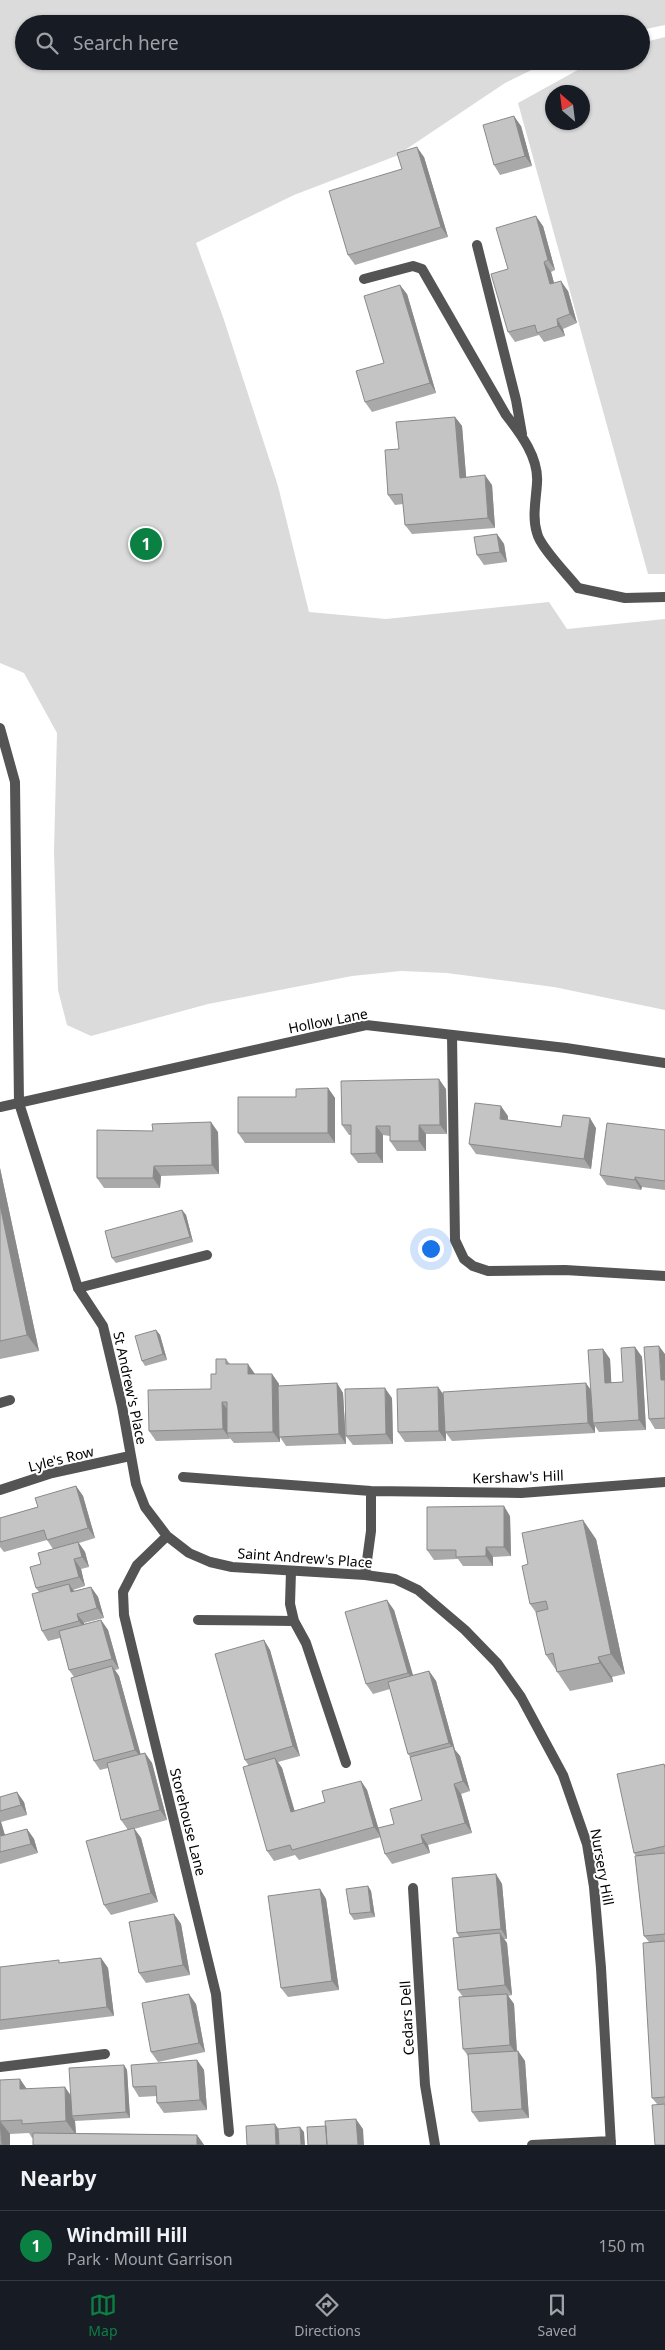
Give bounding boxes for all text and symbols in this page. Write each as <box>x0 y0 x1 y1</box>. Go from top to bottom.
search box <box>15 15 650 70</box>
icon: search <box>33 29 61 57</box>
text: Search here <box>73 30 179 56</box>
north arrow <box>545 85 590 130</box>
pin: 1 <box>130 525 162 563</box>
street label: Hollow Lane <box>287 1003 369 1038</box>
your location <box>418 1236 444 1262</box>
street label: St Andrew's Place <box>109 1330 152 1446</box>
street label: Lyle's Row <box>26 1441 96 1476</box>
street label: Kershaw's Hill <box>472 1465 564 1488</box>
street label: Saint Andrew's Place <box>237 1543 373 1572</box>
street label: Storehouse Lane <box>166 1766 211 1878</box>
street label: Nursery Hill <box>586 1827 619 1907</box>
street label: Cedars Dell <box>395 1980 418 2056</box>
text: Nearby <box>20 2164 96 2192</box>
text: Windmill Hill <box>67 2222 187 2248</box>
text: 1 <box>31 2235 41 2257</box>
text: 150 m <box>598 2235 645 2257</box>
text: Park · Mount Garrison <box>67 2248 233 2270</box>
tab: Map <box>88 2291 118 2340</box>
tab: Directions <box>294 2291 361 2340</box>
tab: Saved <box>537 2291 577 2340</box>

